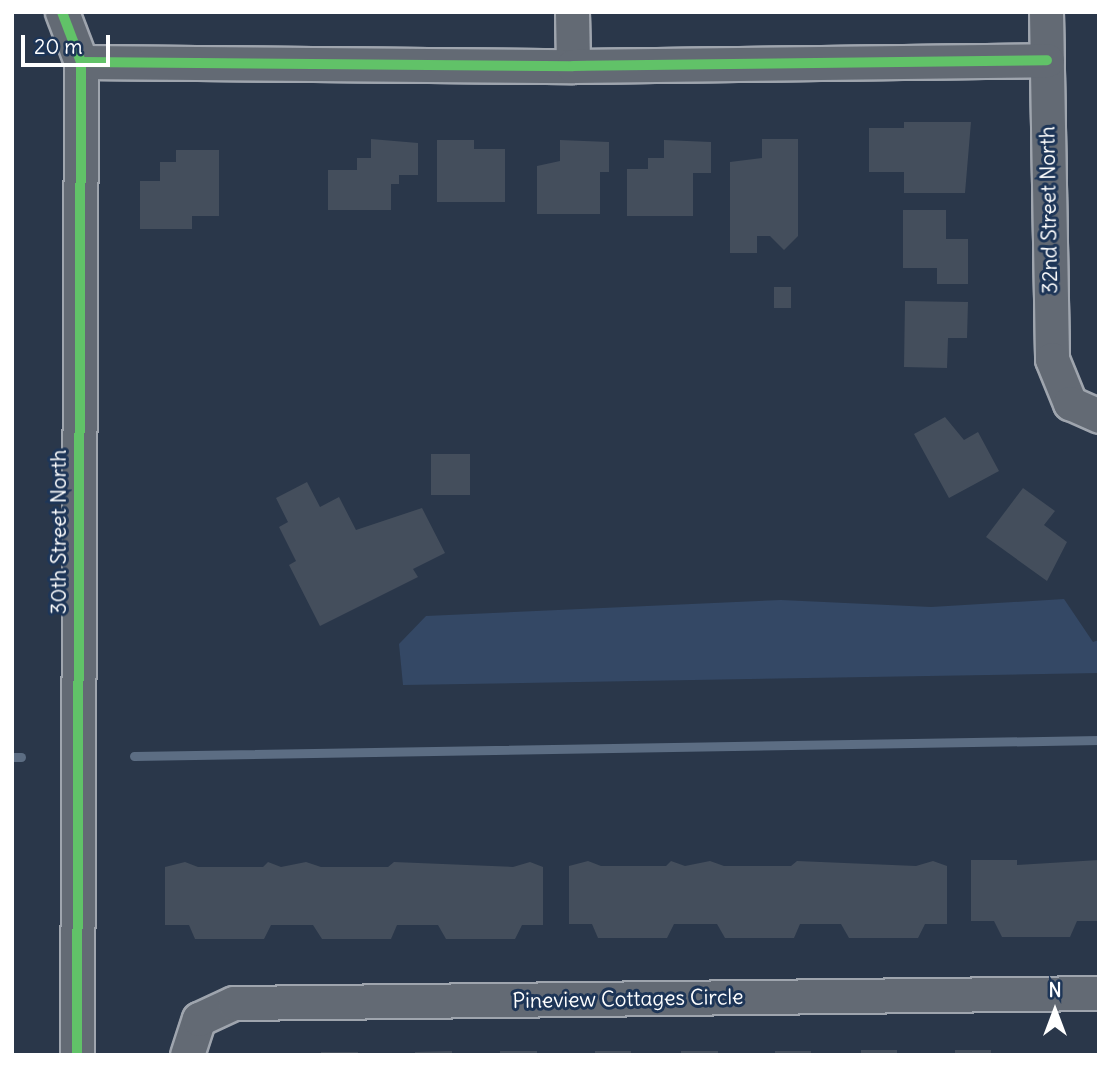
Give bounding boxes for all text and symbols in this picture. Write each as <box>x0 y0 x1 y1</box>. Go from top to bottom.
scale bar <box>24 21 114 65</box>
text: 20 m <box>34 33 83 60</box>
street label: 32nd Street North <box>1035 126 1063 294</box>
street label: 30th Street North <box>46 450 72 614</box>
north arrow <box>1020 976 1090 1046</box>
text: N <box>1048 978 1062 1002</box>
street label: Pineview Cottages Circle <box>512 984 744 1014</box>

